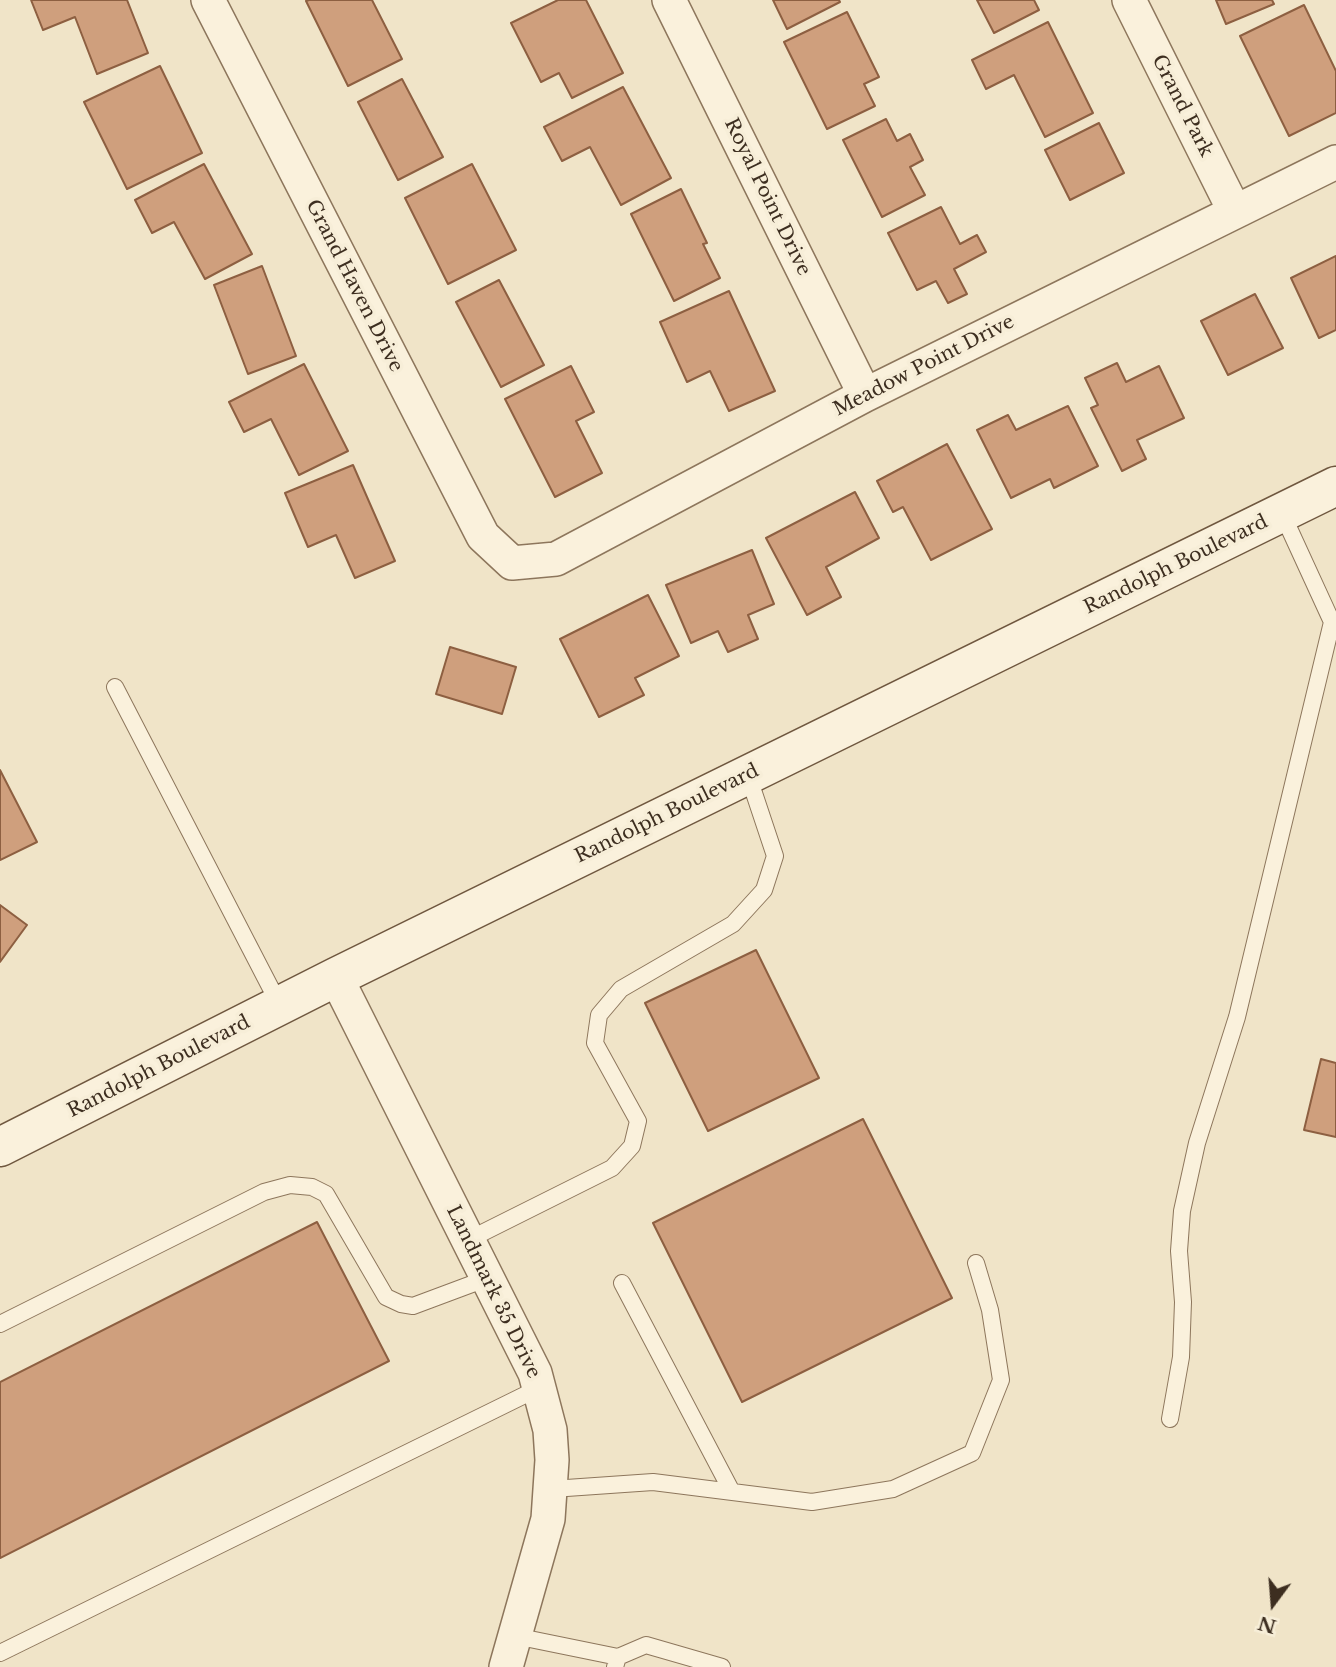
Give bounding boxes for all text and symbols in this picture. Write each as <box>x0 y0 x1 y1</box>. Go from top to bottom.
street label: Grand Park <box>1147 51 1217 161</box>
street label: Royal Point Drive <box>719 115 815 279</box>
street label: Grand Haven Drive <box>301 196 407 376</box>
street label: Meadow Point Drive <box>830 311 1018 421</box>
street label: Randolph Boulevard <box>1080 511 1272 619</box>
street label: Randolph Boulevard <box>571 760 763 868</box>
street label: Randolph Boulevard <box>64 1011 254 1123</box>
street label: Landmark 35 Drive <box>441 1202 545 1382</box>
north arrow <box>1238 1569 1308 1639</box>
text: N <box>1255 1611 1279 1638</box>

